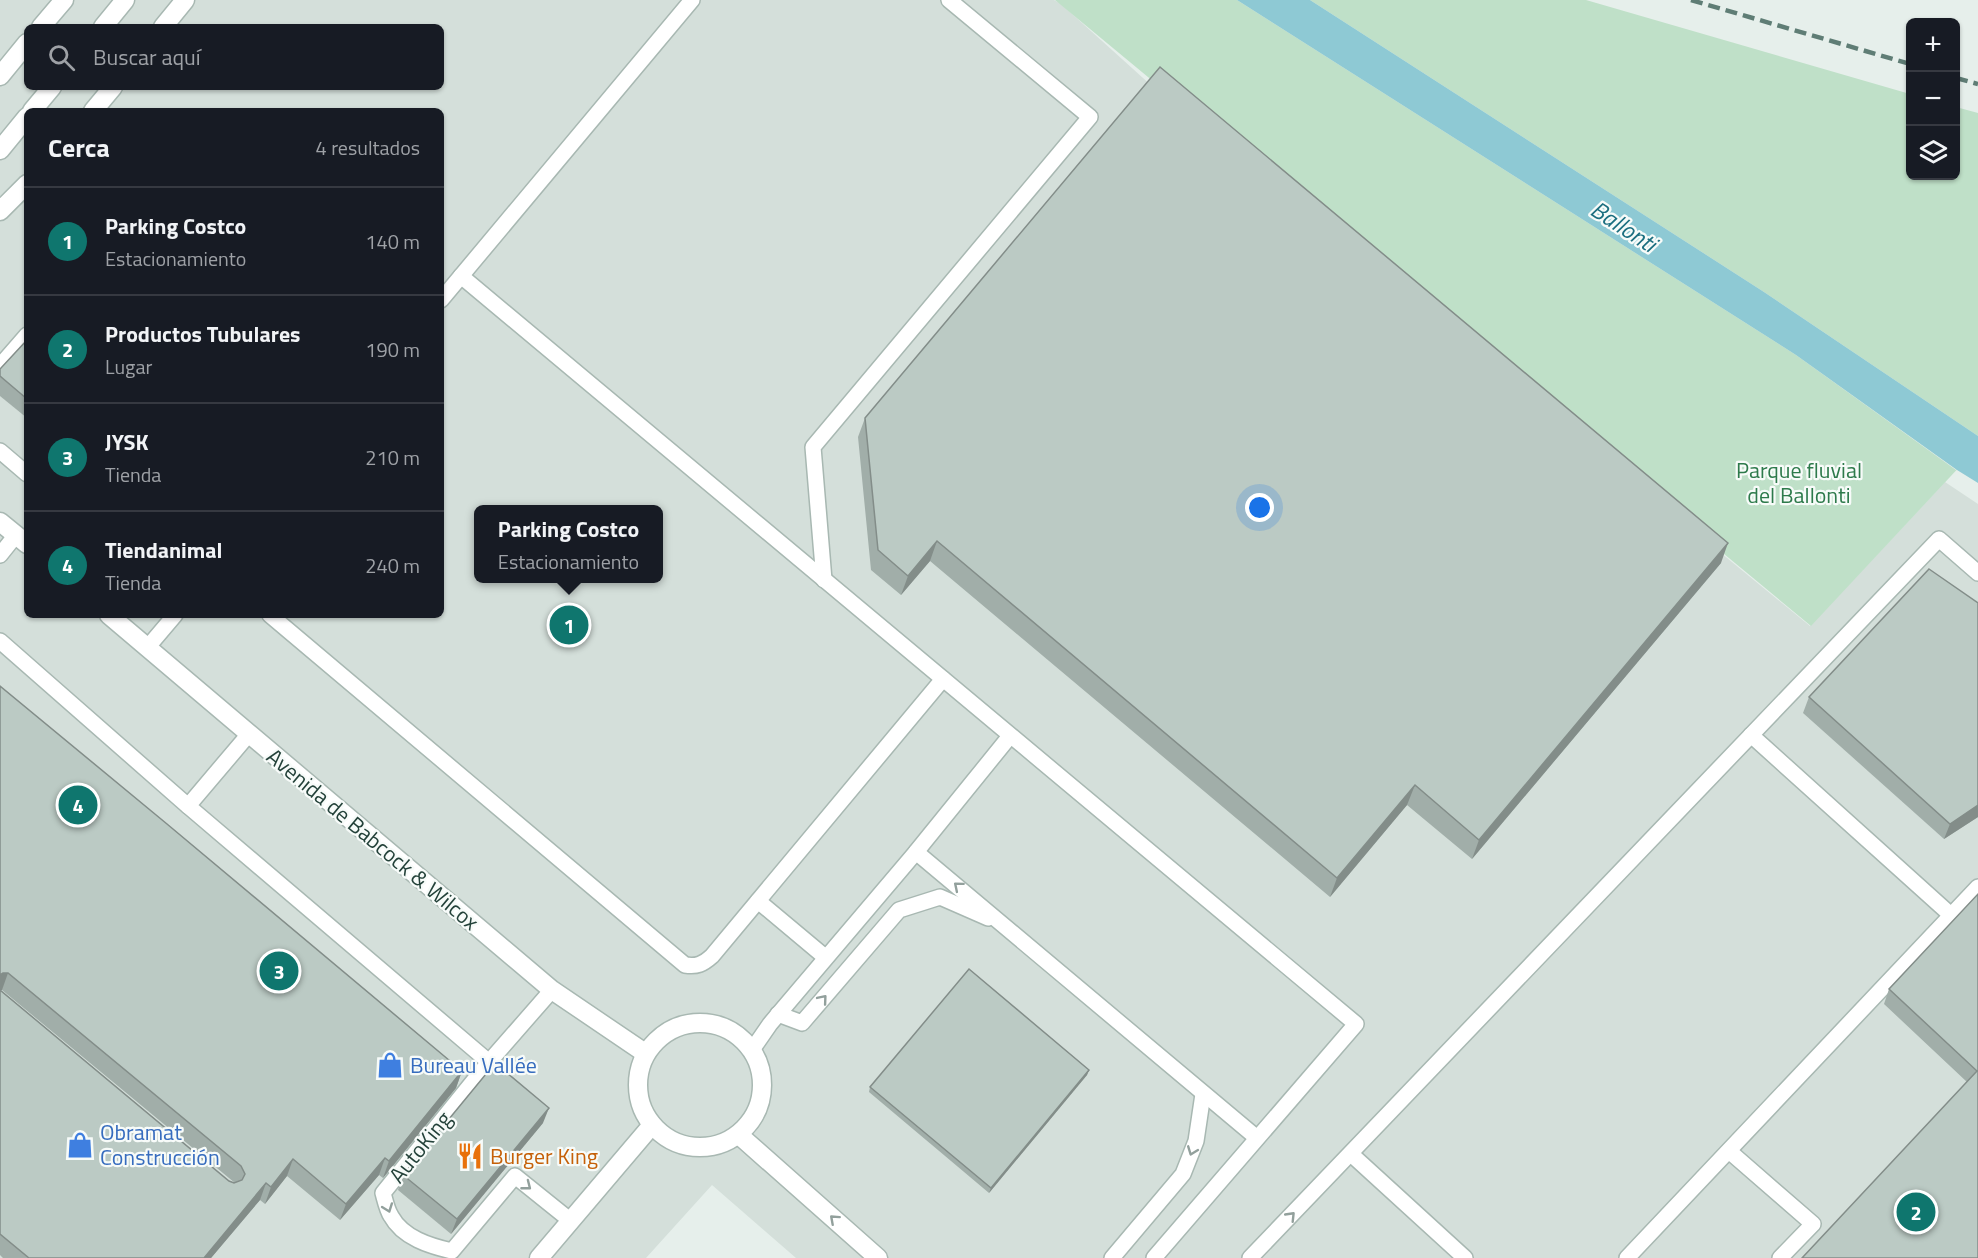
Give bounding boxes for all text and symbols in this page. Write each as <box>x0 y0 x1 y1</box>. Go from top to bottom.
map controls <box>1906 18 1960 180</box>
button: + <box>1906 18 1960 72</box>
search box <box>24 24 444 90</box>
text: Buscar aquí <box>93 40 201 74</box>
icon: search <box>45 41 78 74</box>
button: − <box>1906 72 1960 126</box>
button: layers <box>1906 126 1960 180</box>
text: Cerca <box>48 128 110 167</box>
text: 4 resultados <box>316 132 420 163</box>
water label: Ballonti <box>1584 191 1667 262</box>
text: Parking Costco <box>105 209 246 243</box>
text: 1 <box>62 226 73 257</box>
text: 140 m <box>365 226 420 257</box>
text: Estacionamiento <box>105 243 246 274</box>
text: Productos Tubulares <box>105 317 301 351</box>
text: 2 <box>62 334 73 365</box>
text: 190 m <box>365 334 420 365</box>
text: Lugar <box>105 351 152 382</box>
text: JYSK <box>105 425 149 459</box>
text: 3 <box>62 442 73 473</box>
text: 210 m <box>365 442 420 473</box>
park label: Parque fluvial del Ballonti <box>1736 453 1862 512</box>
text: Tienda <box>105 459 161 490</box>
your location <box>1245 493 1274 522</box>
popup <box>474 505 663 583</box>
text: Parking Costco <box>498 512 639 546</box>
text: Tiendanimal <box>105 533 222 567</box>
text: Estacionamiento <box>498 546 639 577</box>
text: 4 <box>62 550 73 581</box>
text: 240 m <box>365 550 420 581</box>
text: Tienda <box>105 567 161 598</box>
pin: 1 <box>550 602 588 648</box>
street label: Avenida de Babcock & Wilcox <box>259 740 487 938</box>
pin: 4 <box>58 782 98 828</box>
one-way arrow <box>954 882 965 893</box>
pin: 3 <box>260 948 298 994</box>
one-way arrow <box>816 995 827 1006</box>
place label: Bureau Vallée <box>410 1048 537 1082</box>
shop icon: Bureau Vallée <box>375 1050 405 1080</box>
street label: AutoKing <box>380 1103 460 1191</box>
place label: Obramat Construcción <box>100 1115 220 1174</box>
shop icon: Obramat Construcción <box>65 1130 95 1160</box>
place label: Burger King <box>490 1139 598 1173</box>
restaurant icon: Burger King <box>455 1141 485 1171</box>
one-way arrow <box>1187 1145 1199 1156</box>
one-way arrow <box>520 1178 531 1189</box>
pin: 2 <box>1896 1190 1936 1234</box>
one-way arrow <box>381 1202 394 1213</box>
one-way arrow <box>1283 1213 1294 1224</box>
one-way arrow <box>830 1215 841 1226</box>

